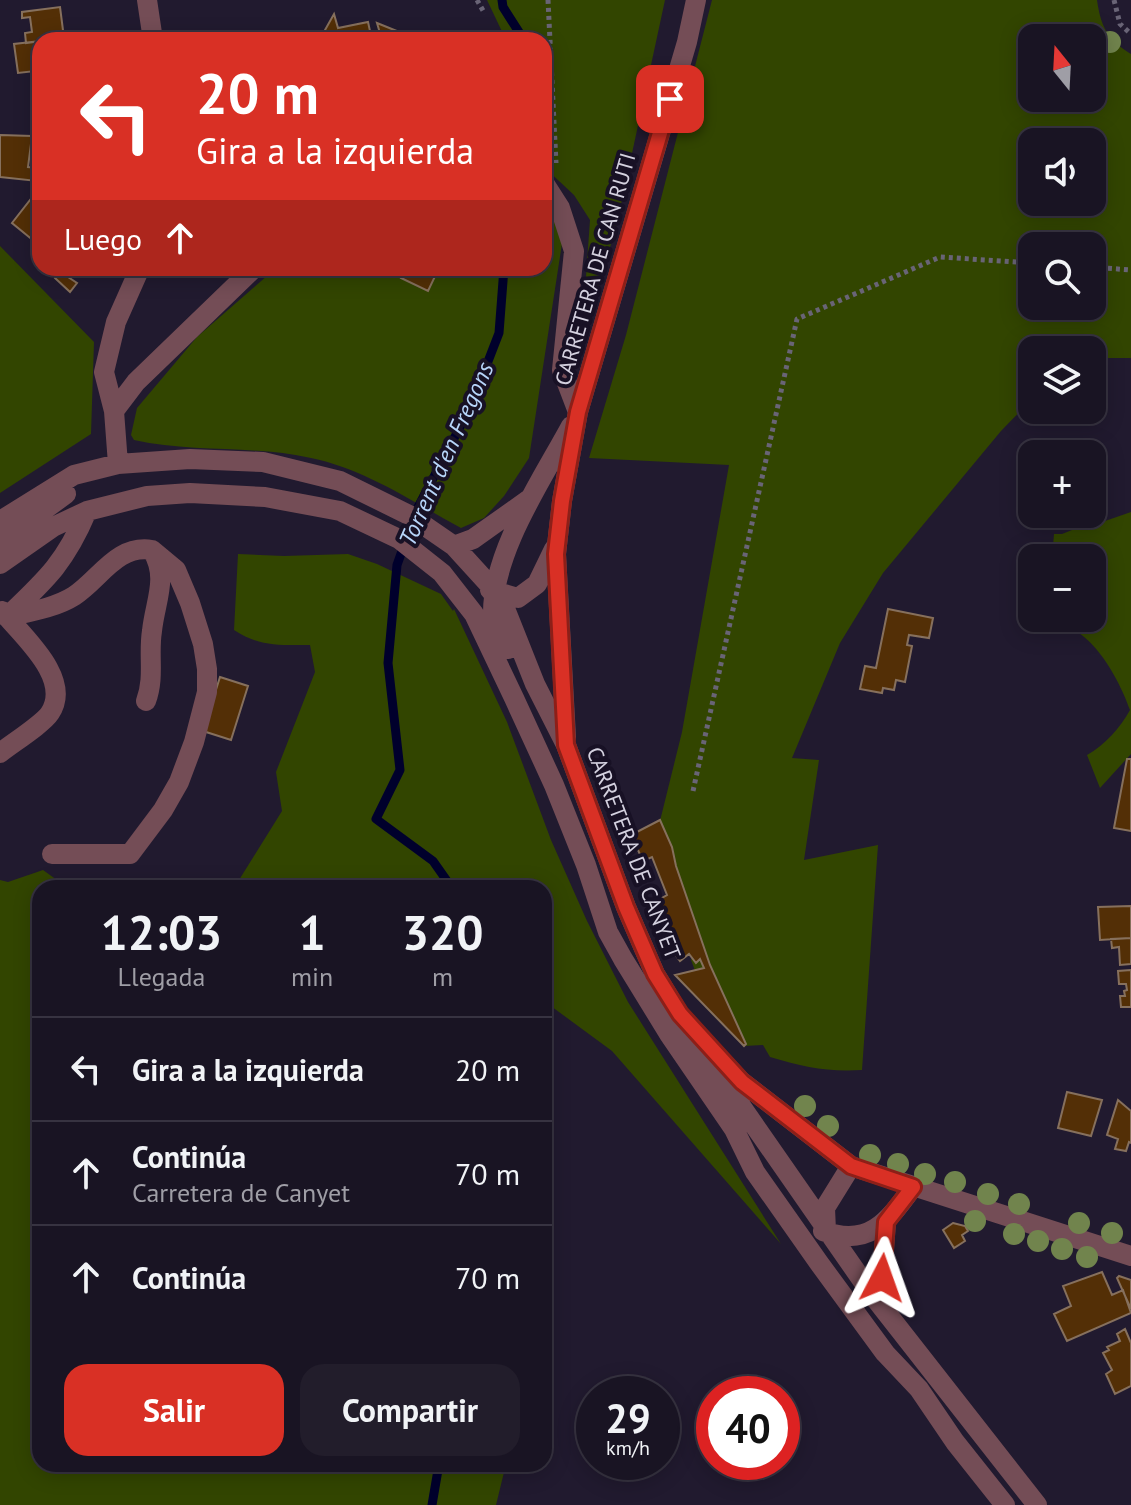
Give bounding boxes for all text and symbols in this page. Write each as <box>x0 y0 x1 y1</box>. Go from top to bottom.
north arrow <box>1018 24 1106 112</box>
map controls <box>1018 24 1106 632</box>
text: 20 m <box>196 57 319 129</box>
icon: left <box>64 64 168 168</box>
pin <box>636 65 704 133</box>
icon: arrive <box>648 77 692 121</box>
text: Gira a la izquierda <box>196 127 474 174</box>
button: sound <box>1018 128 1106 216</box>
street label: CARRETERA DE CAN RUTI <box>548 149 642 389</box>
icon: ahead <box>158 216 202 260</box>
text: Luego <box>64 219 142 258</box>
button: search <box>1018 232 1106 320</box>
button: layers <box>1018 336 1106 424</box>
water label: Torrent d'en Fregons <box>391 357 501 551</box>
button: + <box>1018 440 1106 528</box>
button: − <box>1018 544 1106 632</box>
street label: CARRETERA DE CANYET <box>581 743 687 963</box>
text: 12:03 <box>101 901 222 963</box>
text: 1 <box>298 901 326 963</box>
text: 320 <box>402 901 483 963</box>
text: Llegada <box>118 960 205 993</box>
text: min <box>291 960 333 993</box>
text: m <box>432 960 453 993</box>
icon: left <box>64 1047 108 1091</box>
text: Gira a la izquierda <box>132 1050 364 1089</box>
text: 20 m <box>455 1050 520 1089</box>
text: Continúa <box>132 1137 246 1176</box>
icon: ahead <box>64 1151 108 1195</box>
text: 70 m <box>455 1154 520 1193</box>
text: Carretera de Canyet <box>132 1176 350 1209</box>
position arrow <box>840 1236 924 1320</box>
icon: ahead <box>64 1255 108 1299</box>
text: Continúa <box>132 1258 246 1297</box>
text: 70 m <box>455 1258 520 1297</box>
button: Salir <box>64 1364 284 1456</box>
button: Compartir <box>300 1364 520 1456</box>
speed limit sign: 40 <box>696 1376 800 1480</box>
text: 29 <box>605 1392 651 1444</box>
text: km/h <box>606 1435 650 1461</box>

